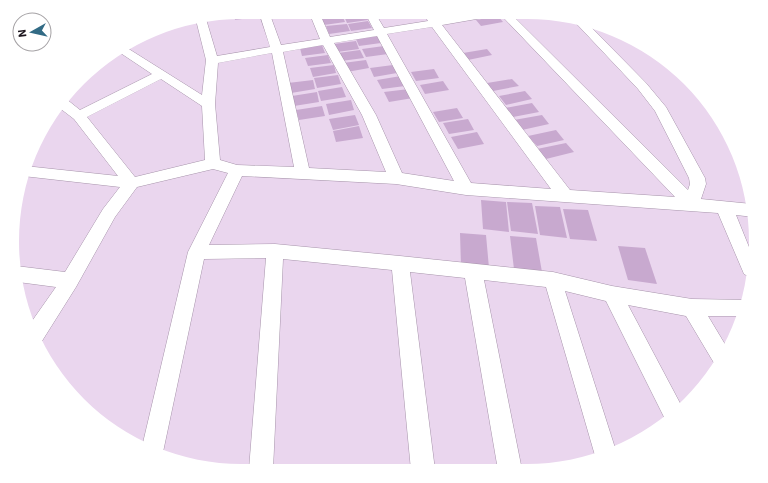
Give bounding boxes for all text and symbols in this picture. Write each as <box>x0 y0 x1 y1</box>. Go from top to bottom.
north arrow <box>12 12 52 52</box>
text: N <box>15 28 30 38</box>

